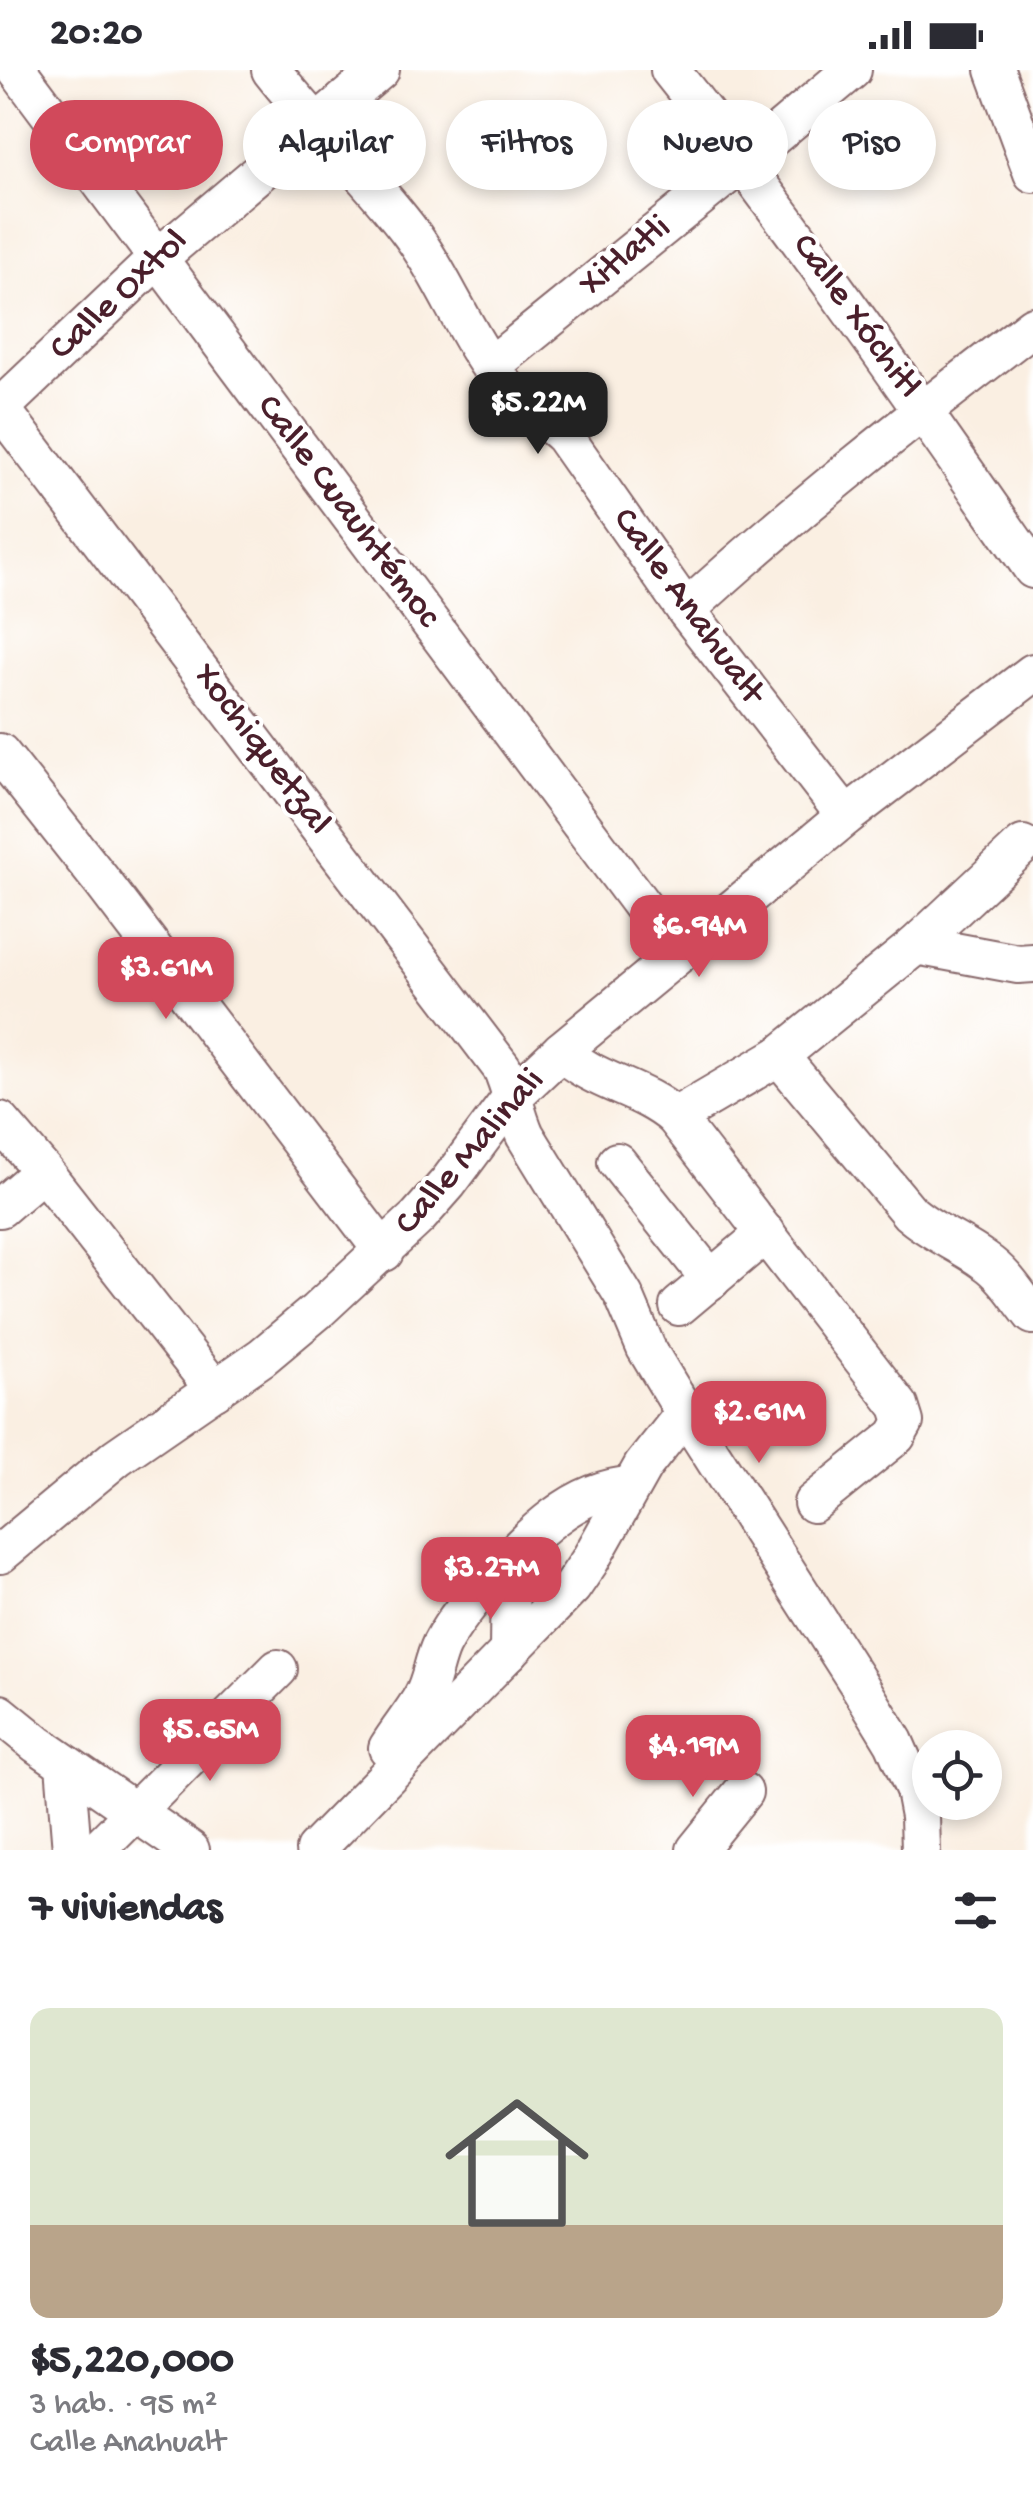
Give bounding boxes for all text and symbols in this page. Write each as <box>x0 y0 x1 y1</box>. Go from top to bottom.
text: 20:20 <box>50 13 142 57</box>
chip: Comprar <box>30 100 223 190</box>
chip: Alquilar <box>243 100 426 190</box>
chip: Filtros <box>446 100 607 190</box>
chip: Nuevo <box>627 100 788 190</box>
chip: Piso <box>808 100 936 190</box>
street label: Xitlatli <box>570 207 681 308</box>
street label: Calle Oxtol <box>42 221 198 371</box>
street label: Calle Xóchitl <box>781 226 929 408</box>
pin: $5.22M <box>457 372 619 457</box>
text: $5.22M <box>491 385 585 423</box>
street label: Calle Cuauhtémoc <box>245 387 449 638</box>
street label: Calle Anahualt <box>601 500 775 717</box>
street label: Xochiquetzal <box>182 655 340 844</box>
pin: $6.94M <box>618 895 780 980</box>
text: $6.94M <box>652 908 746 946</box>
pin: $3.61M <box>85 937 247 1022</box>
text: $3.61M <box>120 950 212 988</box>
street label: Calle Malinali <box>387 1061 555 1245</box>
pin: $2.61M <box>678 1381 840 1466</box>
text: $2.61M <box>713 1394 805 1432</box>
pin: $3.27M <box>410 1537 572 1622</box>
text: $3.27M <box>443 1550 539 1588</box>
pin: $5.65M <box>129 1699 291 1784</box>
text: $5.65M <box>162 1712 258 1750</box>
pin: $4.19M <box>612 1715 774 1800</box>
text: $4.19M <box>648 1728 738 1766</box>
map controls <box>912 1730 1002 1820</box>
button: locate <box>912 1730 1002 1820</box>
icon: filters <box>948 1883 1003 1938</box>
text: 7 viviendas <box>30 1886 222 1935</box>
icon: home <box>427 2073 607 2253</box>
text: $5,220,000 <box>30 2338 234 2387</box>
text: 3 hab. · 95 m² <box>30 2387 217 2425</box>
text: Calle Anahualt <box>30 2425 225 2463</box>

